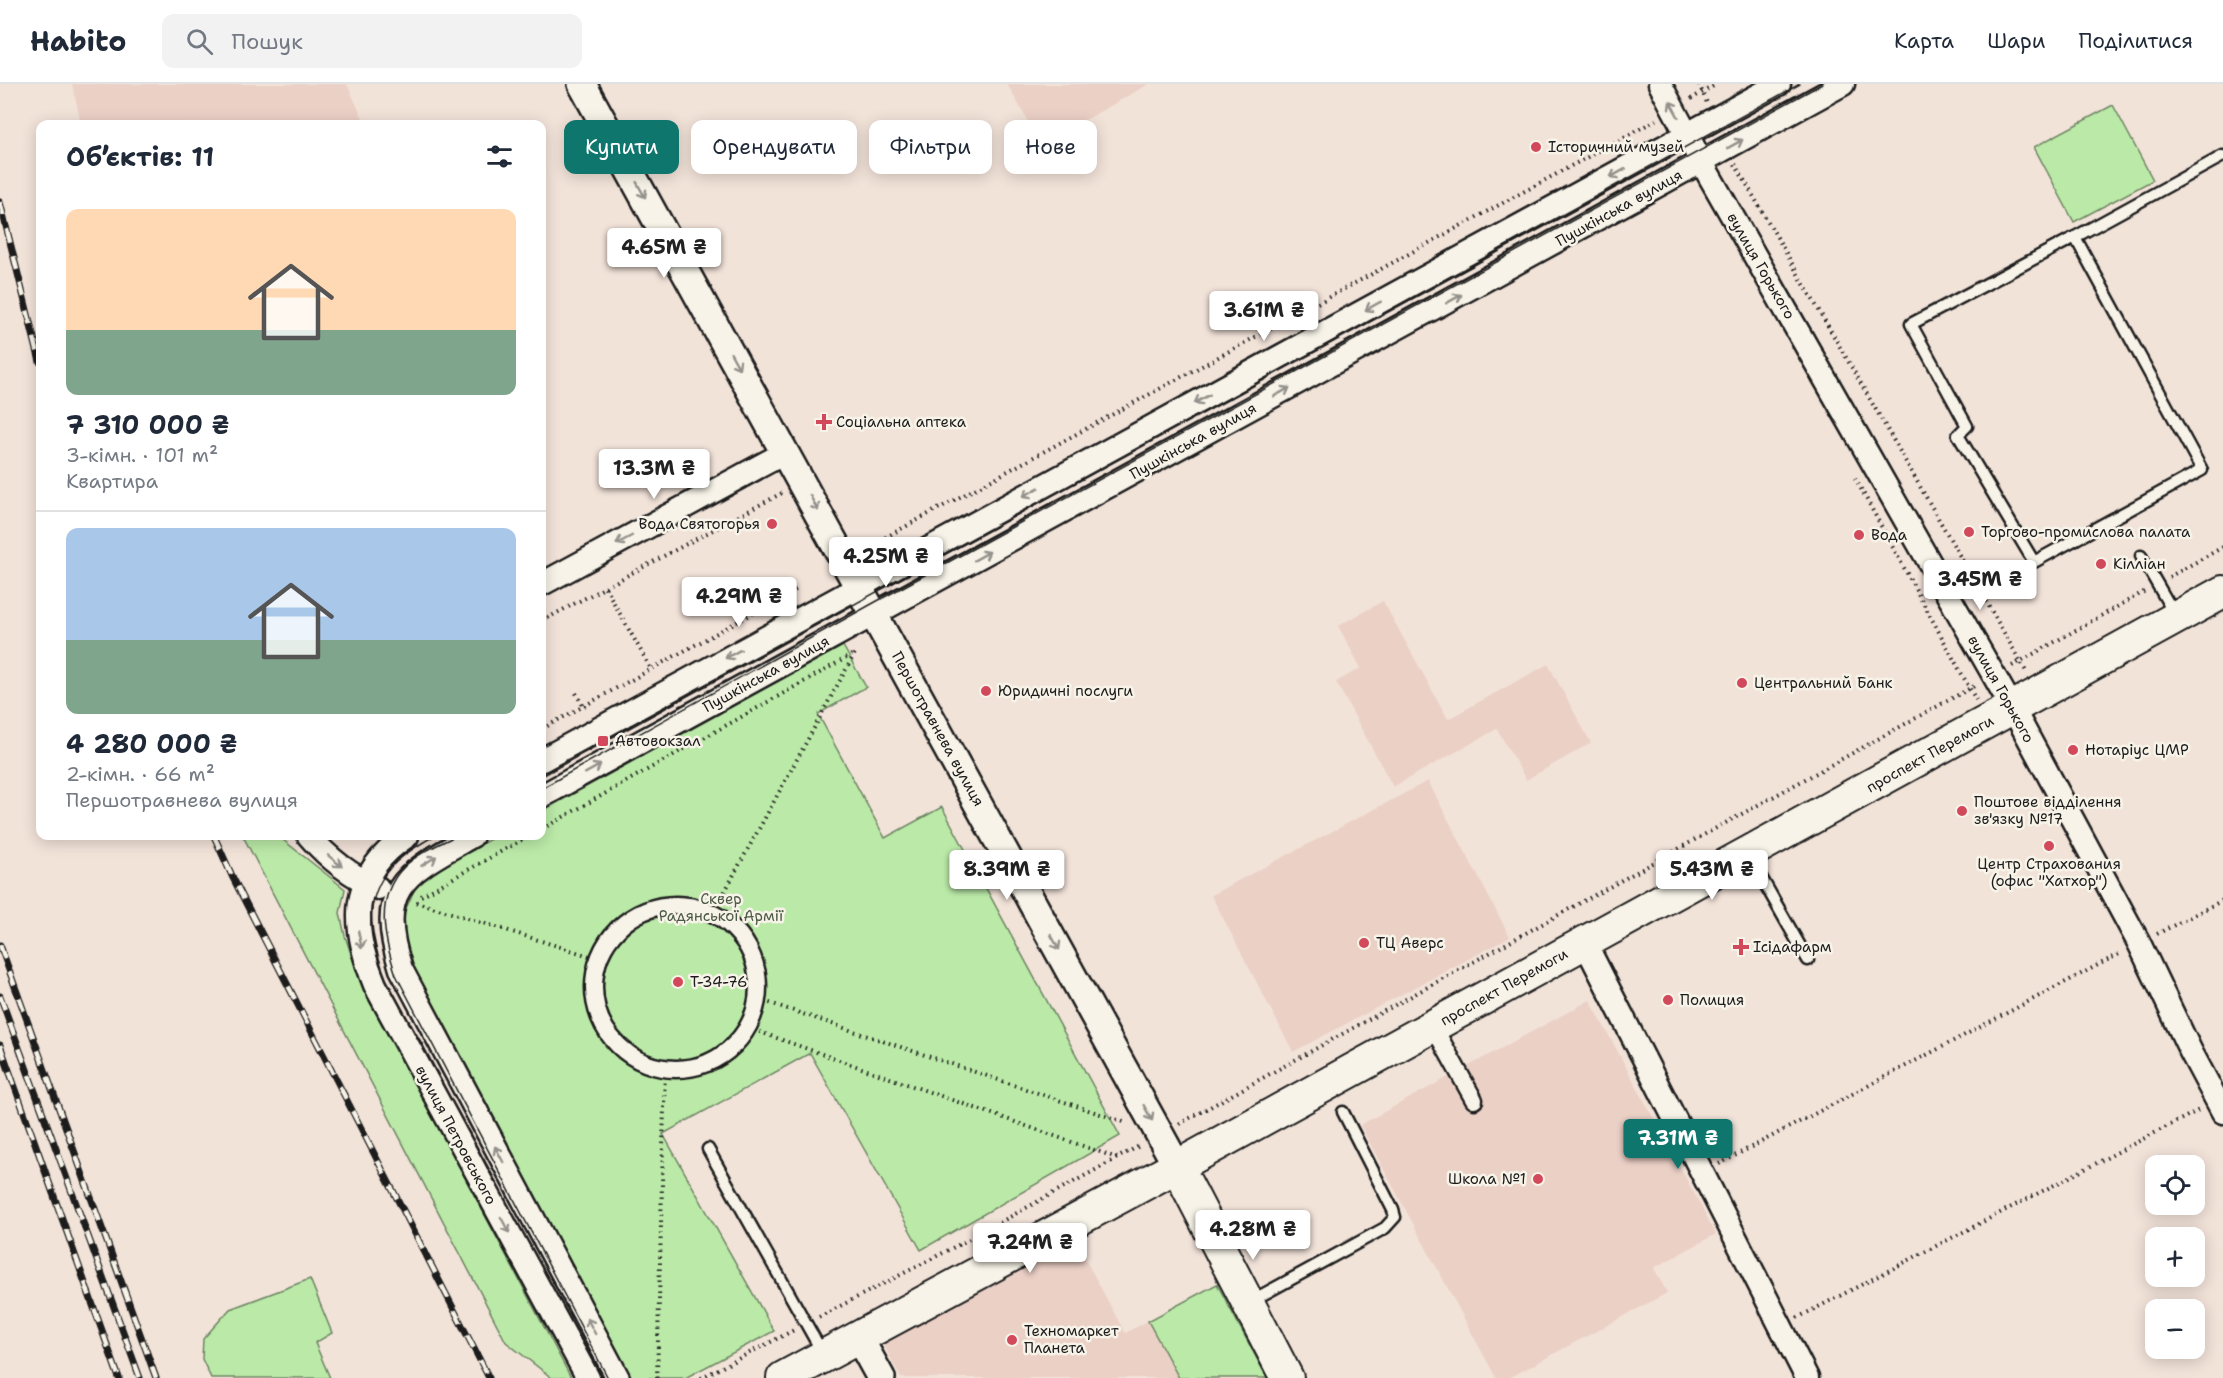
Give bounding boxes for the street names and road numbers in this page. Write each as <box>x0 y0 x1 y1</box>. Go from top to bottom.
street label: Пушкінська вулиця <box>1552 165 1686 251</box>
street label: вулиця Горького <box>1722 209 1800 323</box>
street label: Пушкінська вулиця <box>1126 398 1260 484</box>
street label: Пушкінська вулиця <box>699 631 833 717</box>
street label: вулиця Горького <box>1963 632 2039 746</box>
street label: Першотравнева вулиця <box>887 648 989 810</box>
street label: проспект Перемоги <box>1863 711 1998 797</box>
street label: проспект Перемоги <box>1437 944 1572 1030</box>
street label: вулиця Петровського <box>411 1062 501 1208</box>

